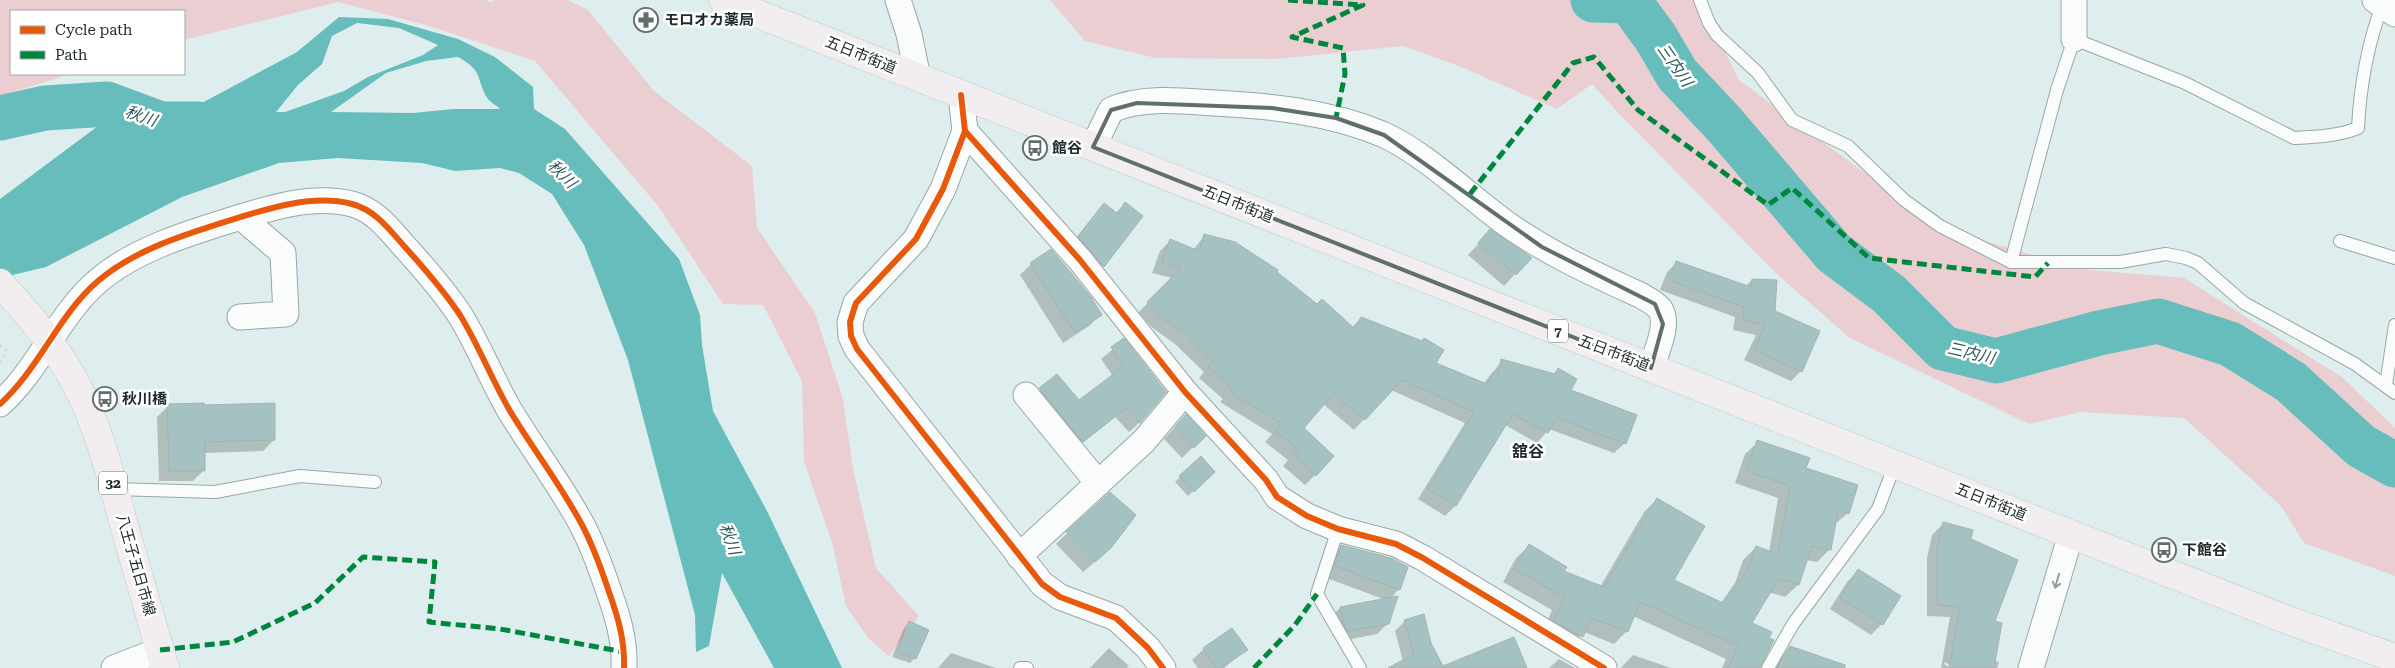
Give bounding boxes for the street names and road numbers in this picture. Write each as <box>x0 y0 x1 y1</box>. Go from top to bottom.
street label: 五日市街道 <box>823 33 899 77</box>
street label: 五日市街道 <box>1200 182 1276 226</box>
road number: 7 <box>1548 320 1568 342</box>
street label: 五日市街道 <box>1576 331 1652 375</box>
road number: 32 <box>99 472 127 494</box>
street label: 五日市街道 <box>1953 480 2029 524</box>
street label: 八王子五日市線 <box>113 512 159 618</box>

